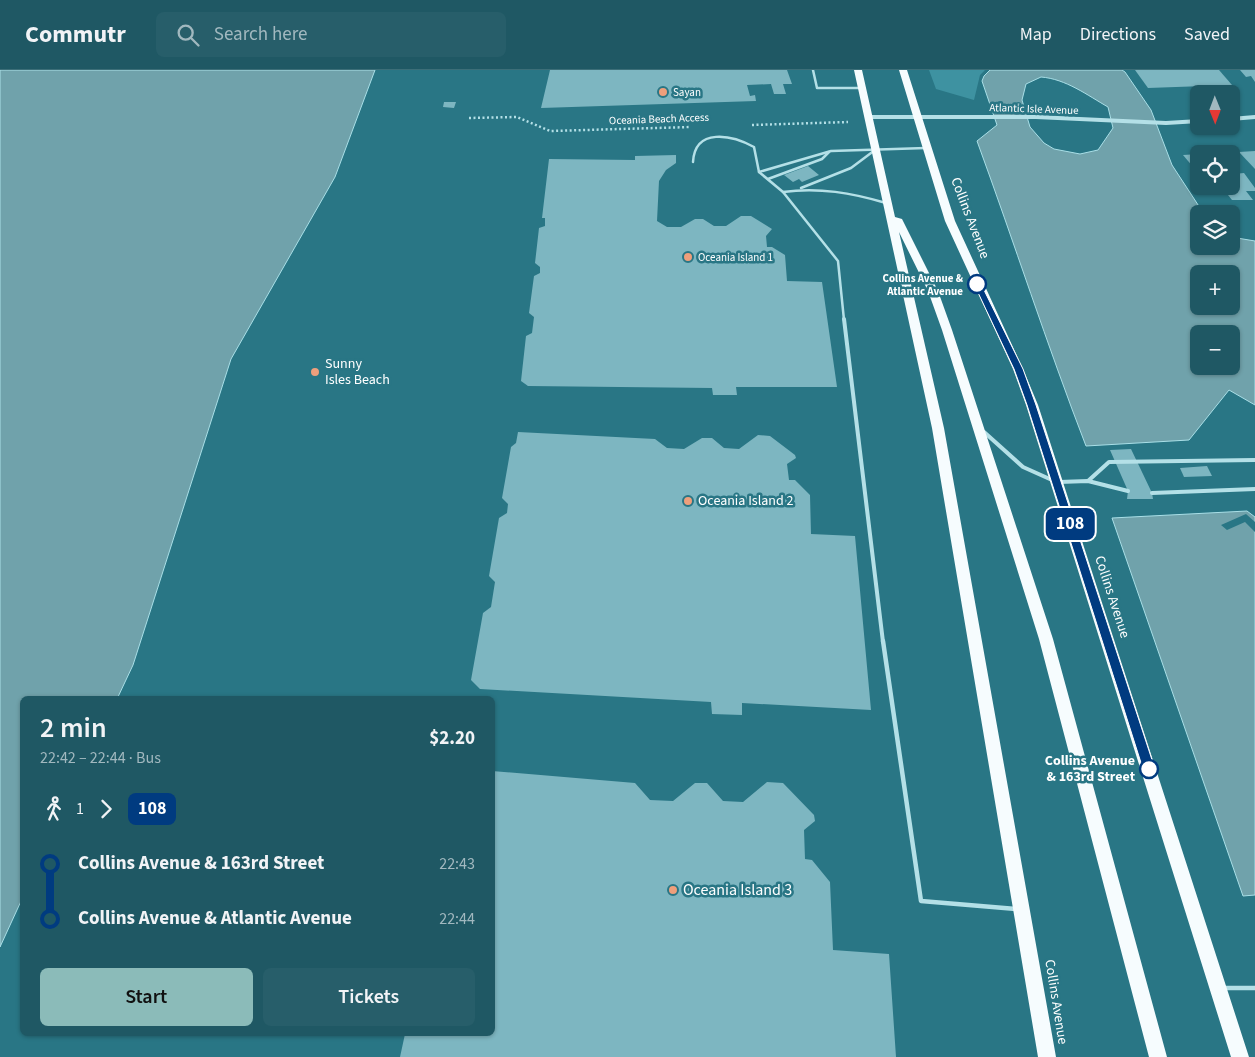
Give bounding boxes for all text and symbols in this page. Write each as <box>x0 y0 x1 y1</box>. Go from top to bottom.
search box <box>156 12 506 57</box>
text: Commutr <box>25 17 126 52</box>
icon: search <box>174 21 202 49</box>
text: Search here <box>214 21 308 48</box>
text: Map <box>1020 22 1052 47</box>
text: Directions <box>1080 22 1156 47</box>
text: Saved <box>1184 22 1230 47</box>
place label: Sayan <box>673 85 701 100</box>
north arrow <box>1190 85 1240 135</box>
map controls <box>1190 85 1240 375</box>
marker: Sayan <box>657 86 669 98</box>
street label: Atlantic Isle Avenue <box>989 100 1079 118</box>
street label: Oceania Beach Access <box>609 110 710 128</box>
button: locate <box>1190 145 1240 195</box>
street label: Collins Avenue <box>945 174 995 262</box>
button: layers <box>1190 205 1240 255</box>
place label: Oceania Island 1 <box>698 250 773 265</box>
marker: Oceania Island 1 <box>682 251 694 263</box>
button: + <box>1190 265 1240 315</box>
place label: Collins Avenue & Atlantic Avenue <box>883 271 964 299</box>
marker: Collins Avenue & Atlantic Avenue <box>967 274 987 294</box>
button: − <box>1190 325 1240 375</box>
place label: Sunny Isles Beach <box>325 354 390 390</box>
marker: Sunny Isles Beach <box>309 366 321 378</box>
place label: Oceania Island 2 <box>698 491 794 511</box>
marker: Oceania Island 2 <box>682 495 694 507</box>
line badge: 108 <box>1041 508 1099 540</box>
text: 108 <box>1056 511 1084 536</box>
street label: Collins Avenue <box>1089 553 1135 641</box>
text: 2 min <box>40 708 107 748</box>
text: $2.20 <box>429 725 475 752</box>
text: 22:42 – 22:44 · Bus <box>40 747 161 769</box>
place label: Collins Avenue & 163rd Street <box>1045 751 1136 787</box>
marker: Collins Avenue & 163rd Street <box>1139 759 1159 779</box>
icon: walk <box>40 795 68 823</box>
icon: forward <box>92 795 120 823</box>
text: 108 <box>138 796 166 821</box>
text: 1 <box>76 798 84 820</box>
text: Collins Avenue & 163rd Street <box>78 850 324 877</box>
text: 22:43 <box>439 853 475 875</box>
place label: Oceania Island 3 <box>683 879 792 901</box>
marker: Oceania Island 3 <box>667 884 679 896</box>
text: Collins Avenue & Atlantic Avenue <box>78 905 352 932</box>
text: 22:44 <box>439 908 475 930</box>
street label: Collins Avenue <box>1039 958 1073 1046</box>
button: Start <box>40 968 253 1026</box>
button: Tickets <box>263 968 475 1026</box>

